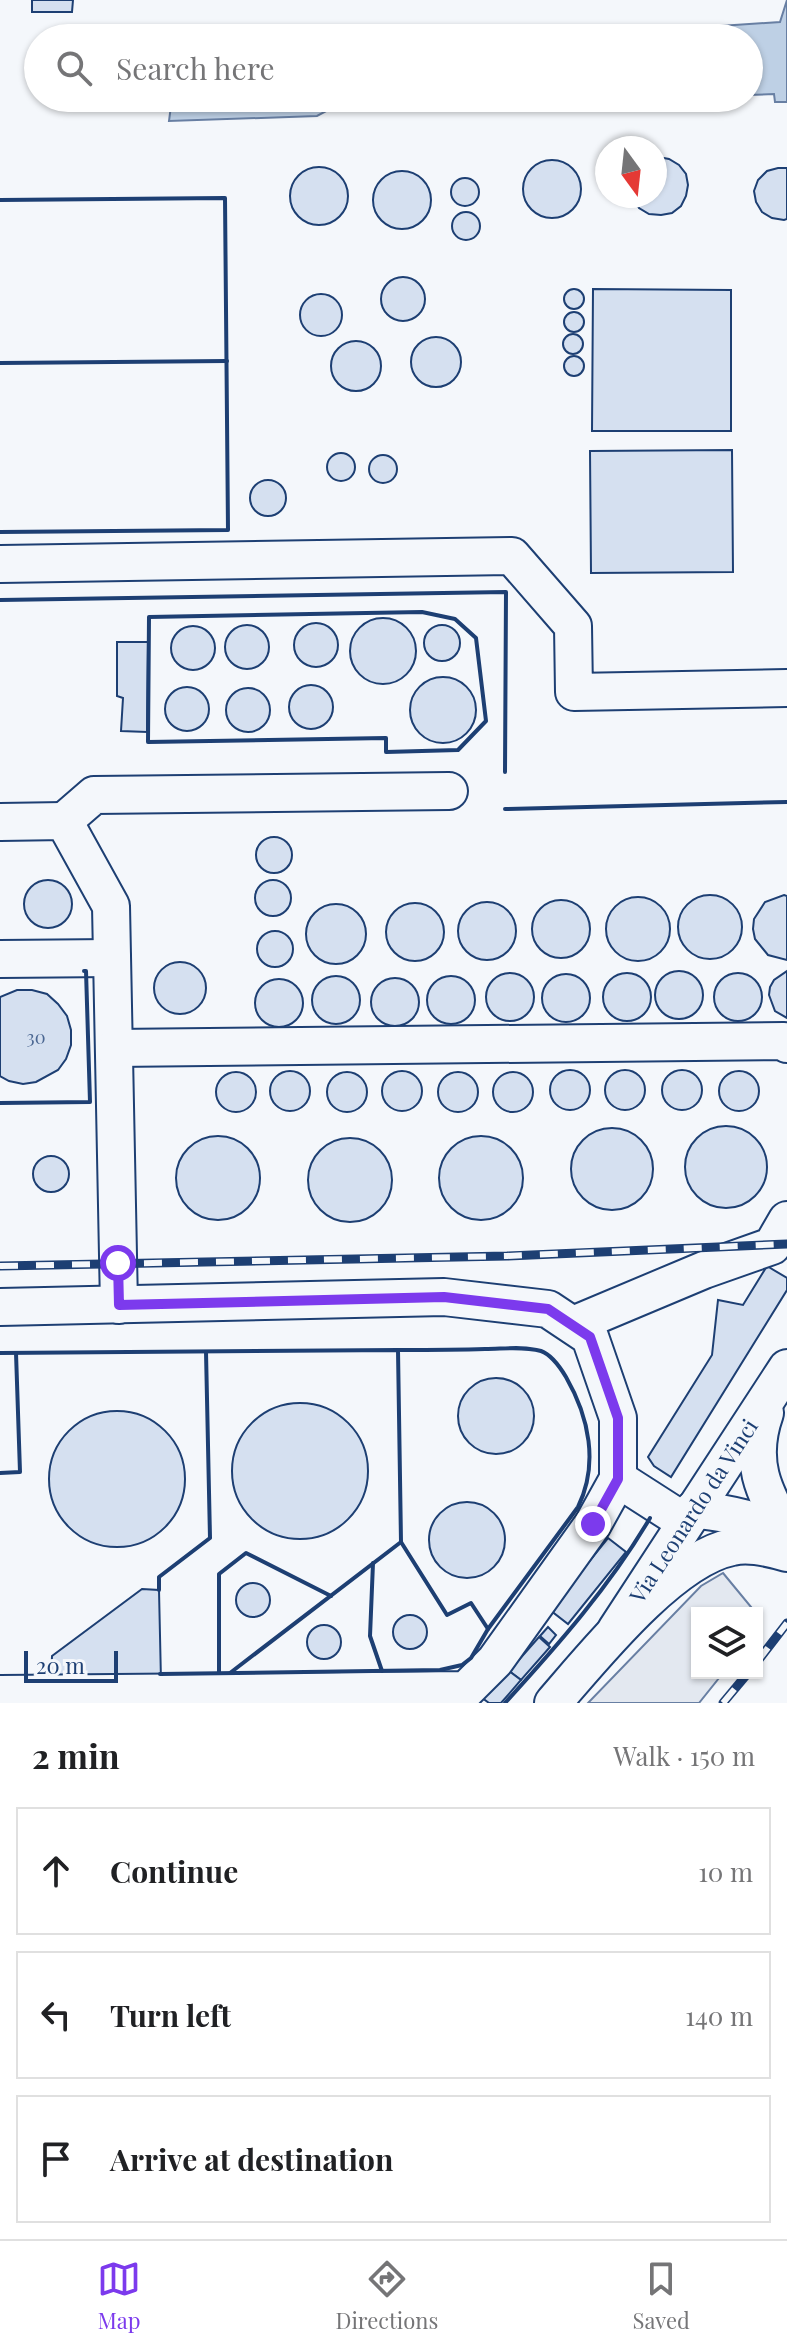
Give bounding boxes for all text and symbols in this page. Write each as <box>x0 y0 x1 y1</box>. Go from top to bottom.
search box <box>24 24 763 112</box>
icon: search <box>52 46 96 90</box>
text: Search here <box>116 48 275 88</box>
north arrow <box>595 136 667 208</box>
house number: 30 <box>27 1025 45 1049</box>
route start <box>100 1245 136 1281</box>
street label: Via Leonardo da Vinci <box>621 1413 764 1609</box>
route end <box>575 1506 611 1542</box>
map controls <box>691 1607 763 1679</box>
button: layers <box>691 1607 763 1679</box>
scale bar <box>24 1647 118 1683</box>
text: 20 m <box>36 1650 85 1680</box>
text: 2 min <box>32 1732 120 1778</box>
text: Walk · 150 m <box>613 1738 755 1773</box>
icon: ahead <box>34 1849 78 1893</box>
text: Continue <box>110 1851 238 1891</box>
text: 10 m <box>698 1854 753 1889</box>
icon: left <box>34 1993 78 2037</box>
text: Turn left <box>110 1995 231 2035</box>
text: 140 m <box>685 1998 753 2033</box>
icon: arrive <box>34 2137 78 2181</box>
text: Arrive at destination <box>110 2139 393 2179</box>
tab: Map <box>97 2257 141 2335</box>
tab: Directions <box>335 2257 438 2335</box>
tab: Saved <box>633 2257 690 2335</box>

